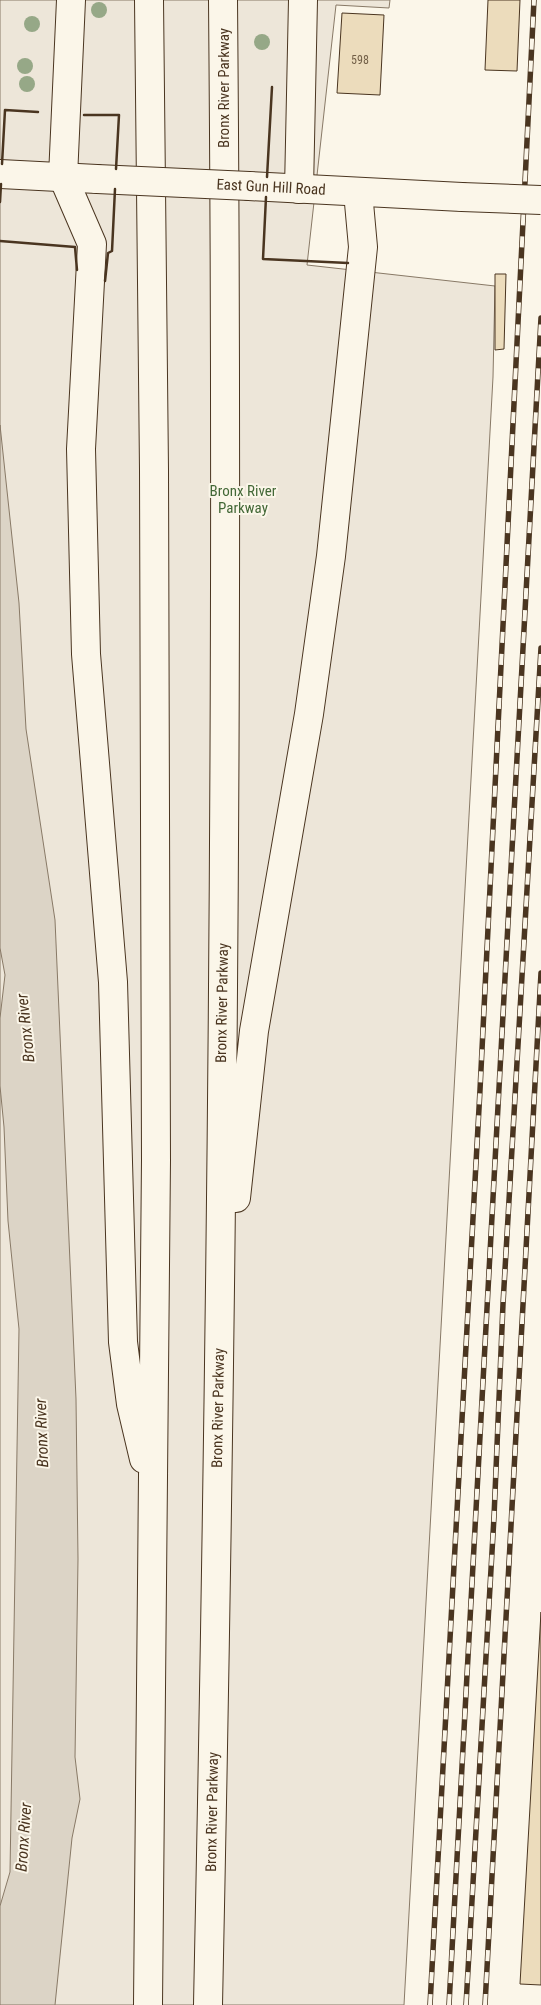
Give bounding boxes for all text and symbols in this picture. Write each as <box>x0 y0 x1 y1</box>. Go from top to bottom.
street label: Bronx River Parkway <box>215 28 233 148</box>
house number: 598 <box>351 53 369 67</box>
street label: East Gun Hill Road <box>216 175 326 199</box>
park label: Bronx River Parkway <box>210 482 277 517</box>
street label: Bronx River Parkway <box>212 943 232 1063</box>
water label: Bronx River <box>12 991 39 1063</box>
street label: Bronx River Parkway <box>208 1348 228 1468</box>
water label: Bronx River <box>31 1397 52 1468</box>
street label: Bronx River Parkway <box>202 1752 222 1872</box>
water label: Bronx River <box>12 1801 35 1872</box>

